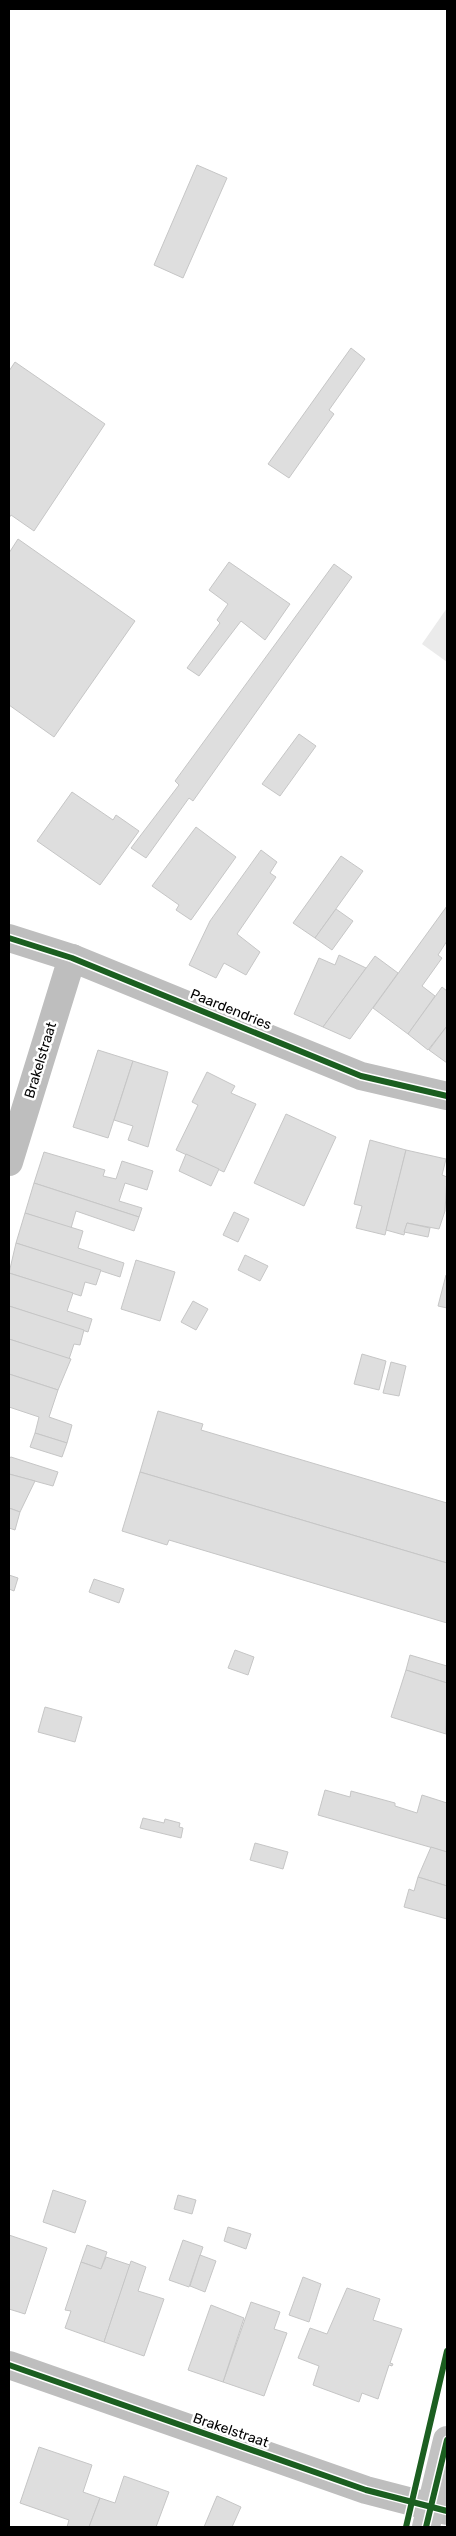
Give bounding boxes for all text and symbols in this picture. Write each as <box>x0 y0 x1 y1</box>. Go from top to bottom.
street label: Paardendries <box>188 985 274 1033</box>
street label: Brakelstraat <box>21 1019 60 1100</box>
street label: Brakelstraat <box>191 2410 271 2452</box>

